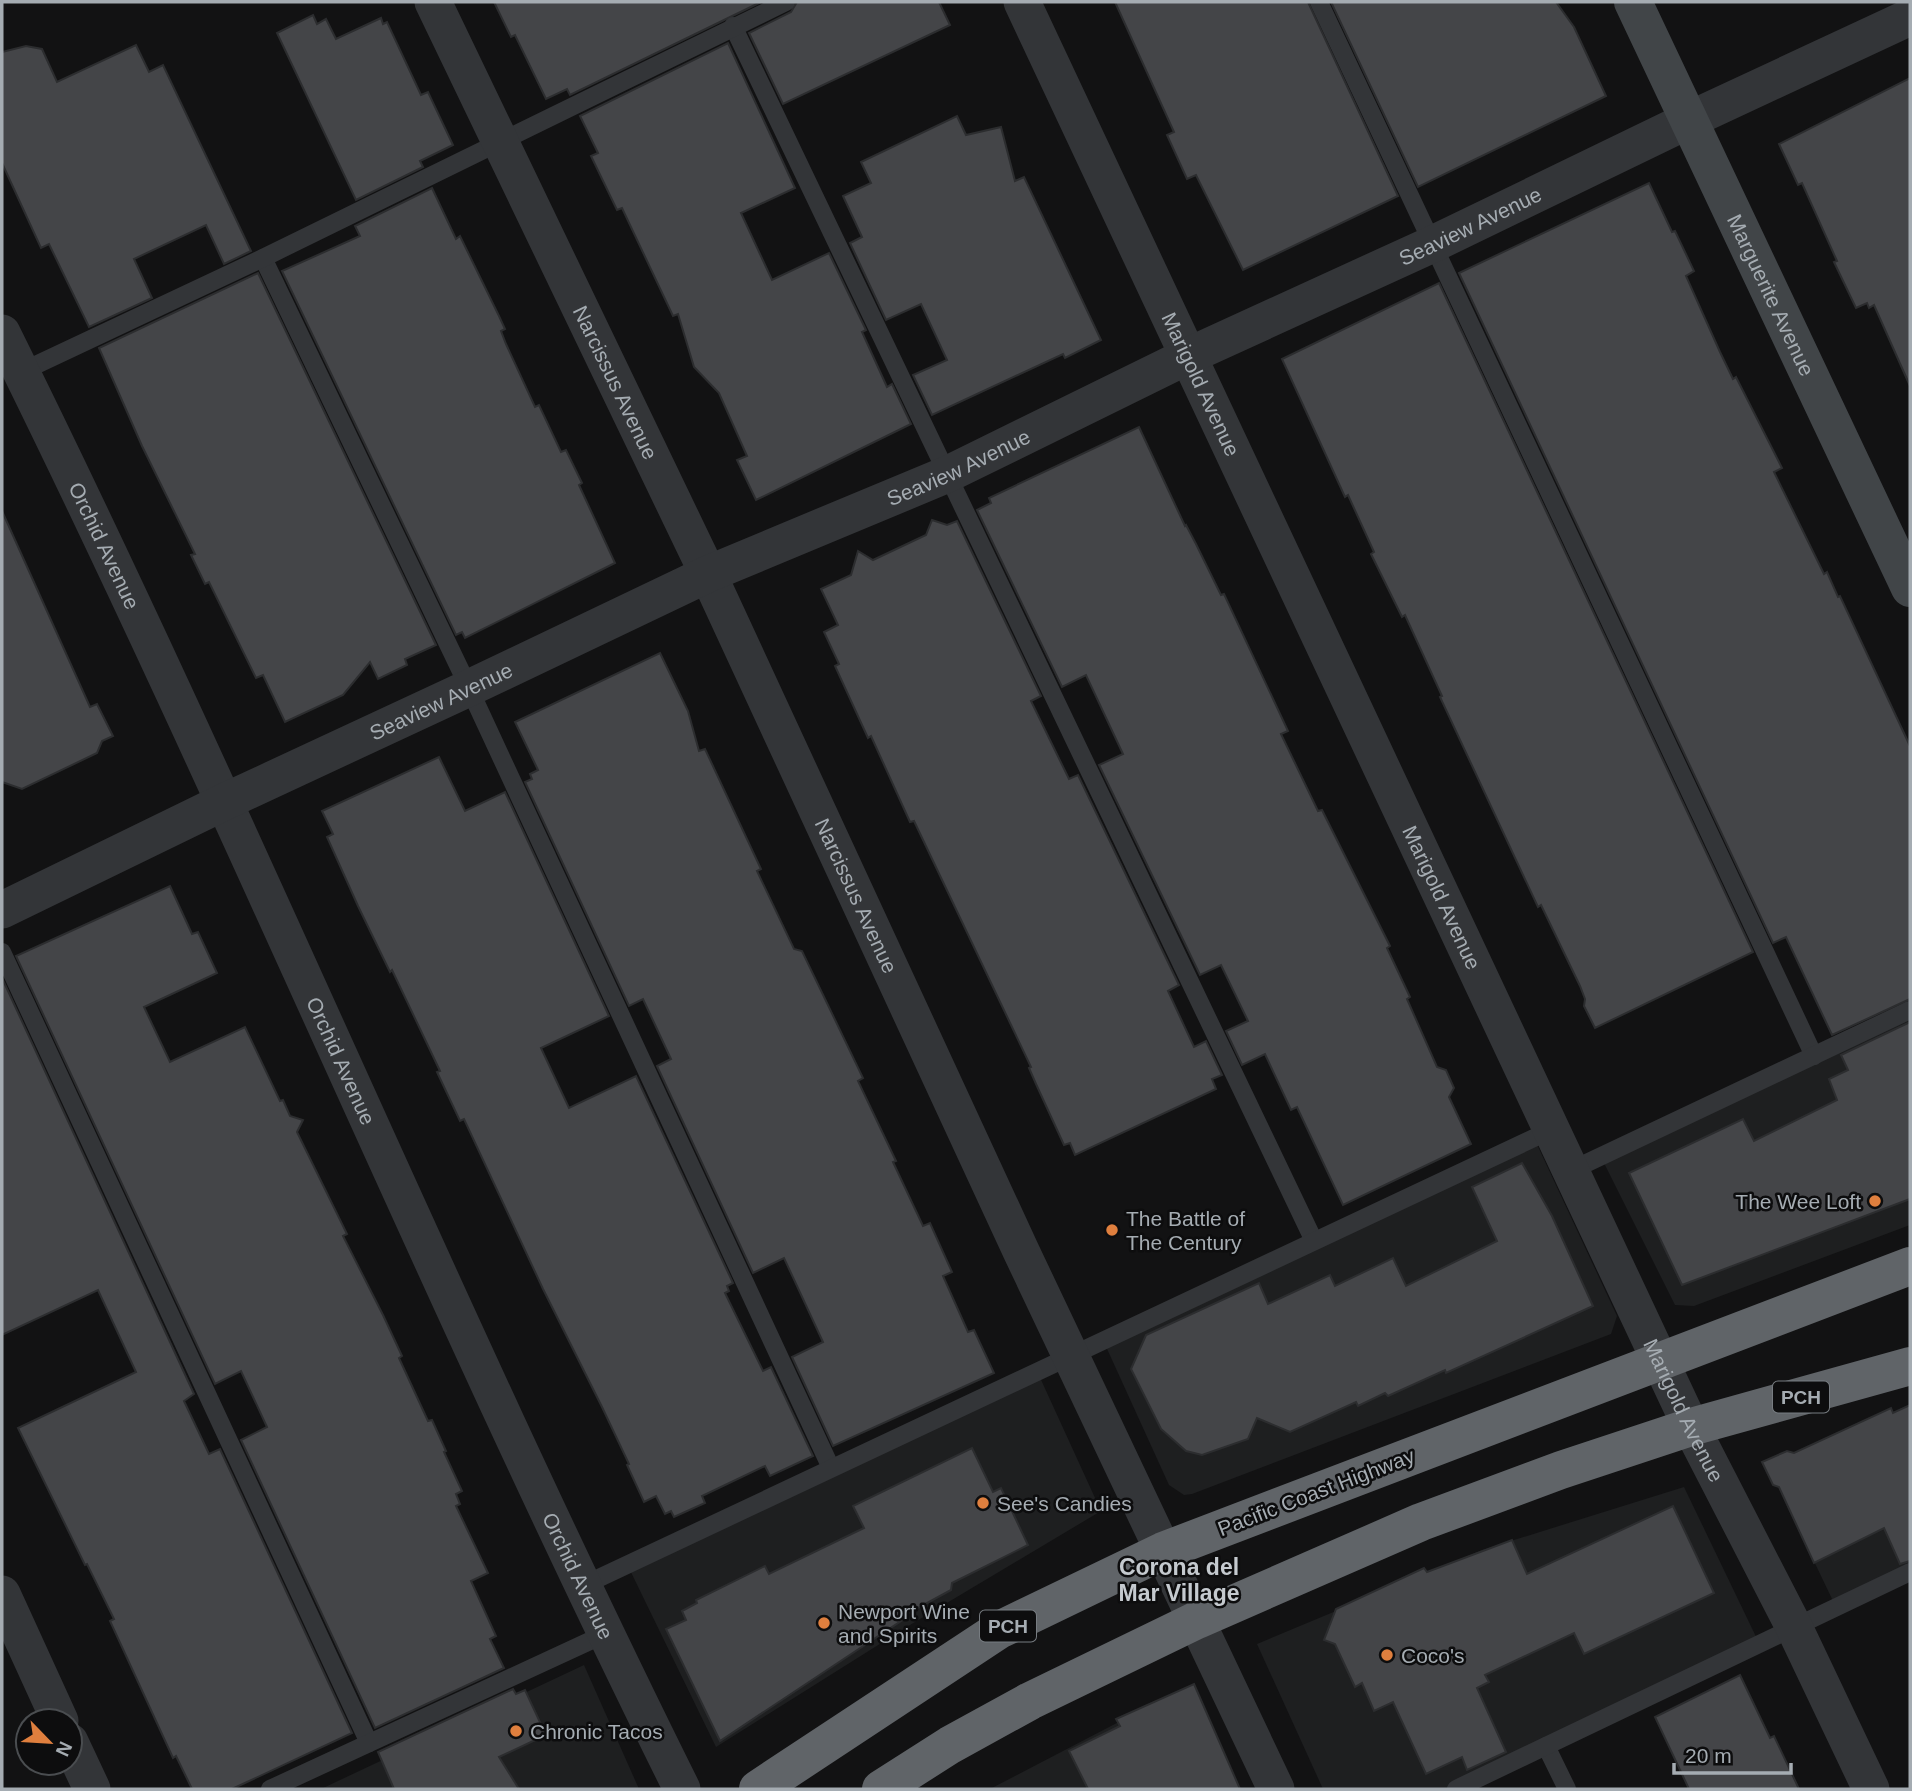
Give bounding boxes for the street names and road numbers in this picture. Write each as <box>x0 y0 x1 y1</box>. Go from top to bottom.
street label: Seaview Avenue <box>1395 182 1545 270</box>
street label: Marguerite Avenue <box>1723 210 1819 379</box>
street label: Narcissus Avenue <box>569 302 663 463</box>
street label: Marigold Avenue <box>1158 308 1245 460</box>
street label: Seaview Avenue <box>883 424 1033 510</box>
street label: Orchid Avenue <box>65 478 145 612</box>
street label: Seaview Avenue <box>366 658 516 744</box>
street label: Narcissus Avenue <box>811 815 902 977</box>
street label: Marigold Avenue <box>1399 822 1486 973</box>
street label: Orchid Avenue <box>303 993 380 1128</box>
street label: Marigold Avenue <box>1640 1335 1729 1485</box>
road number: PCH <box>1773 1382 1829 1413</box>
street label: Pacific Coast Highway <box>1214 1444 1418 1540</box>
street label: Orchid Avenue <box>539 1509 618 1643</box>
road number: PCH <box>980 1610 1036 1642</box>

